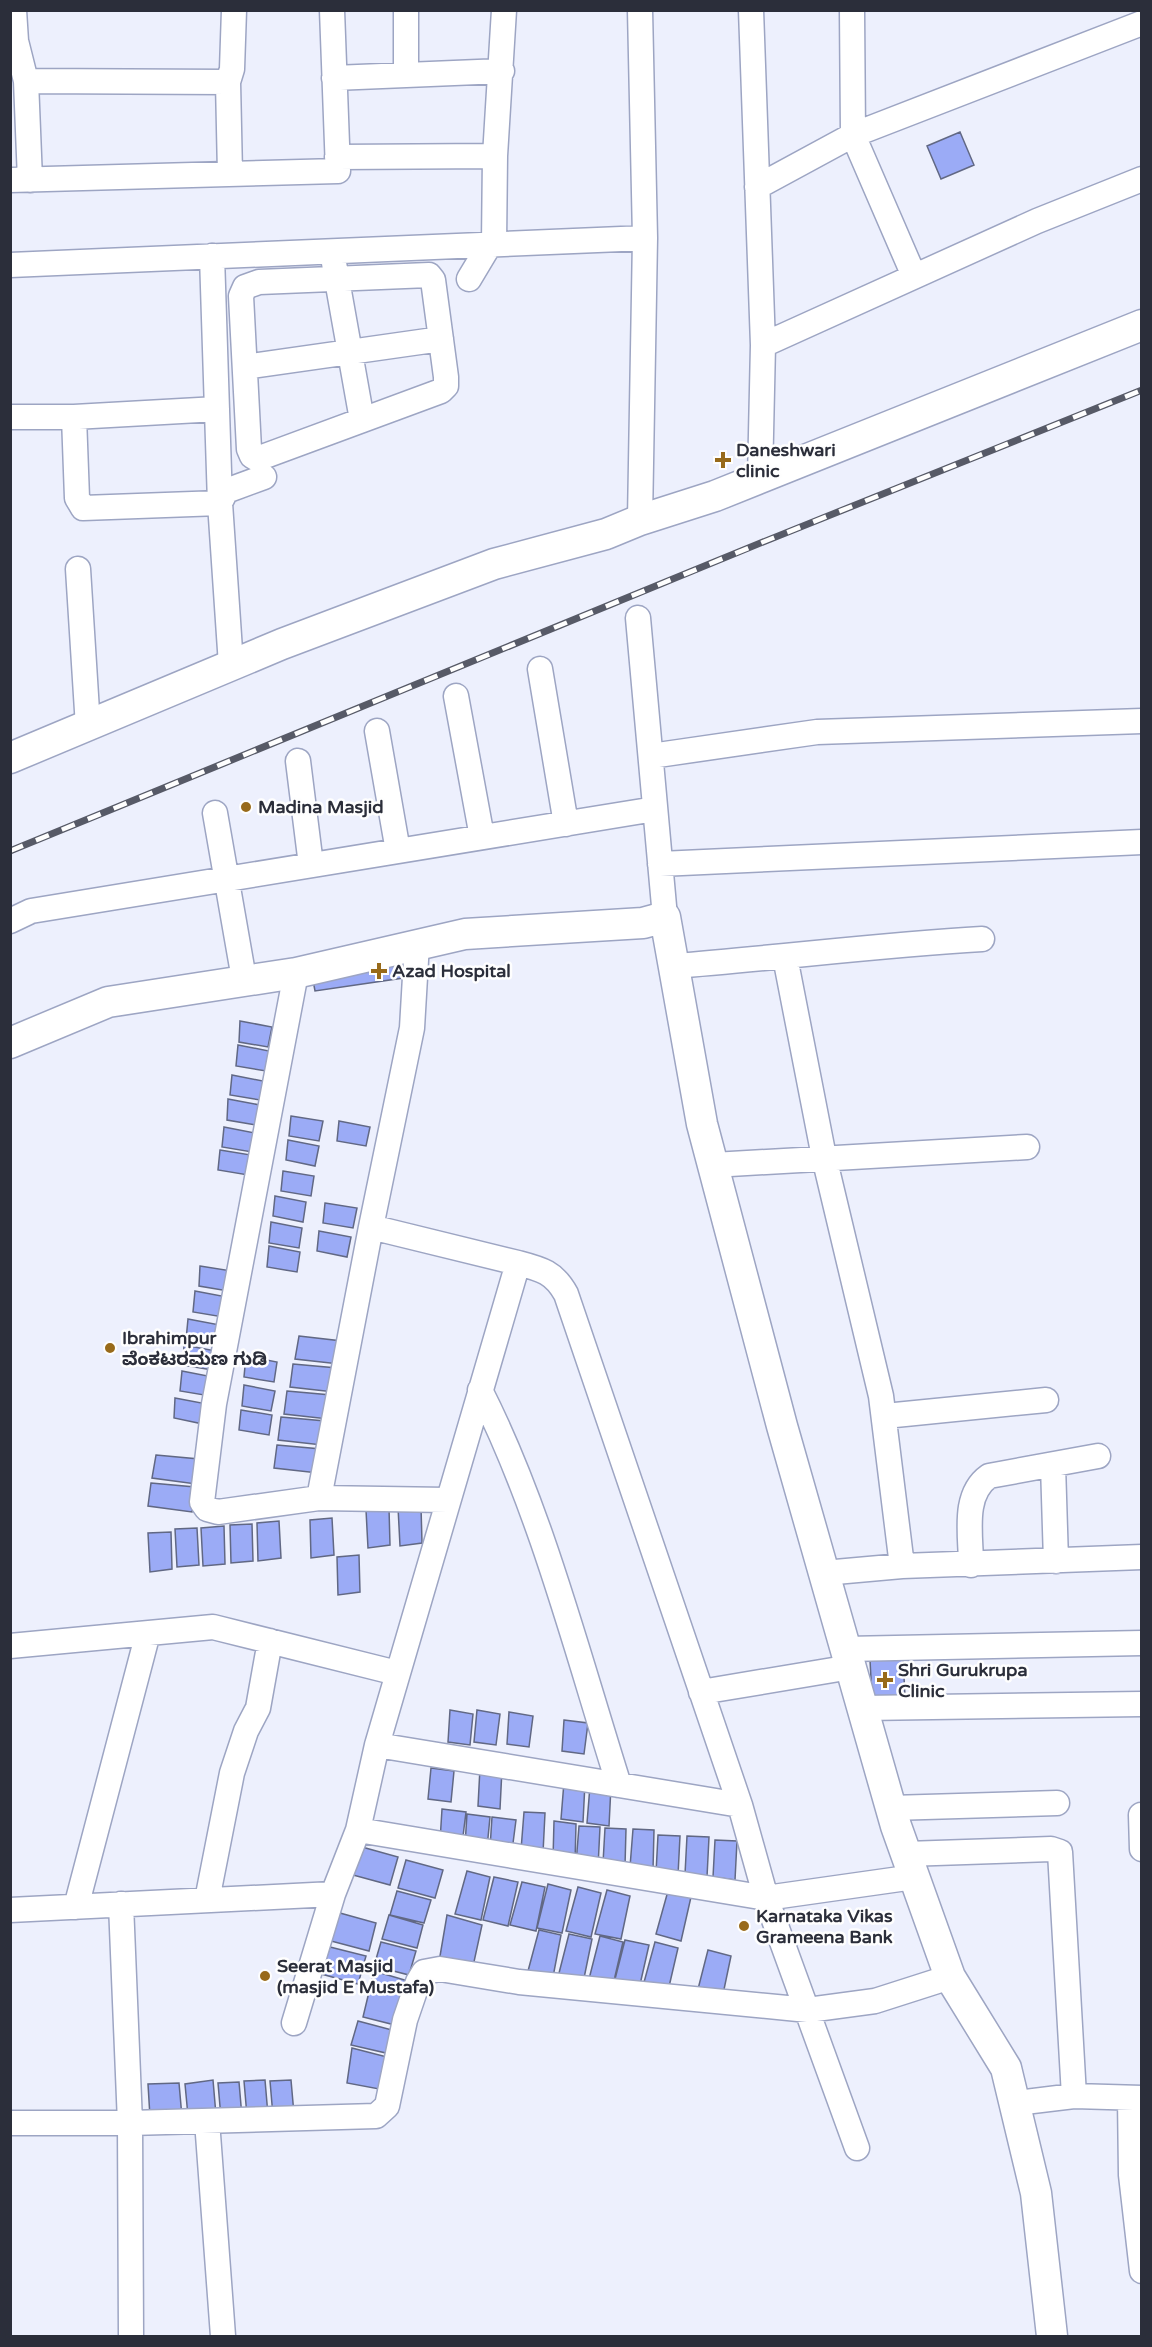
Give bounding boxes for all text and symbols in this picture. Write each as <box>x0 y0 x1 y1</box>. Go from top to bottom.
place label: Daneshwari clinic <box>736 439 836 482</box>
marker: Daneshwari clinic <box>714 451 732 469</box>
place label: Madina Masjid <box>258 796 384 818</box>
marker: Madina Masjid <box>239 800 253 814</box>
place label: Azad Hospital <box>392 960 511 982</box>
marker: Azad Hospital <box>370 962 388 980</box>
place label: Ibrahimpur ವೆಂಕಟರಮಣ ಗುಡಿ <box>122 1327 267 1370</box>
marker: Ibrahimpur ವೆಂಕಟರಮಣ ಗುಡಿ <box>103 1341 117 1355</box>
place label: Shri Gurukrupa Clinic <box>898 1659 1028 1702</box>
marker: Shri Gurukrupa Clinic <box>876 1671 894 1689</box>
place label: Karnataka Vikas Grameena Bank <box>756 1905 893 1948</box>
marker: Karnataka Vikas Grameena Bank <box>737 1919 751 1933</box>
place label: Seerat Masjid (masjid E Mustafa) <box>277 1955 435 1998</box>
marker: Seerat Masjid (masjid E Mustafa) <box>258 1969 272 1983</box>

